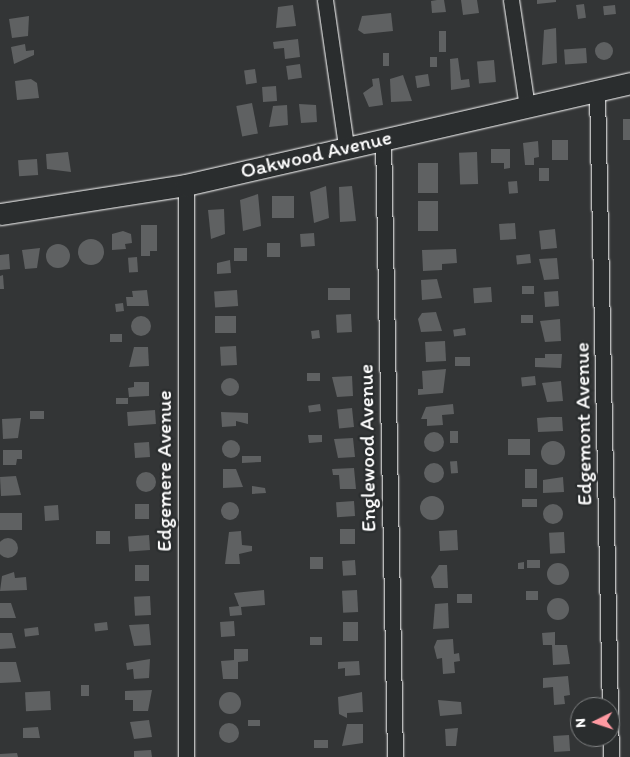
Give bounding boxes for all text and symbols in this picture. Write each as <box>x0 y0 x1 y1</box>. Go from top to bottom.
street label: Oakwood Avenue <box>238 124 394 184</box>
street label: Edgemont Avenue <box>569 343 597 505</box>
street label: Englewood Avenue <box>353 364 381 532</box>
street label: Edgemere Avenue <box>151 391 177 551</box>
north arrow <box>570 697 620 747</box>
text: N <box>572 718 589 728</box>

